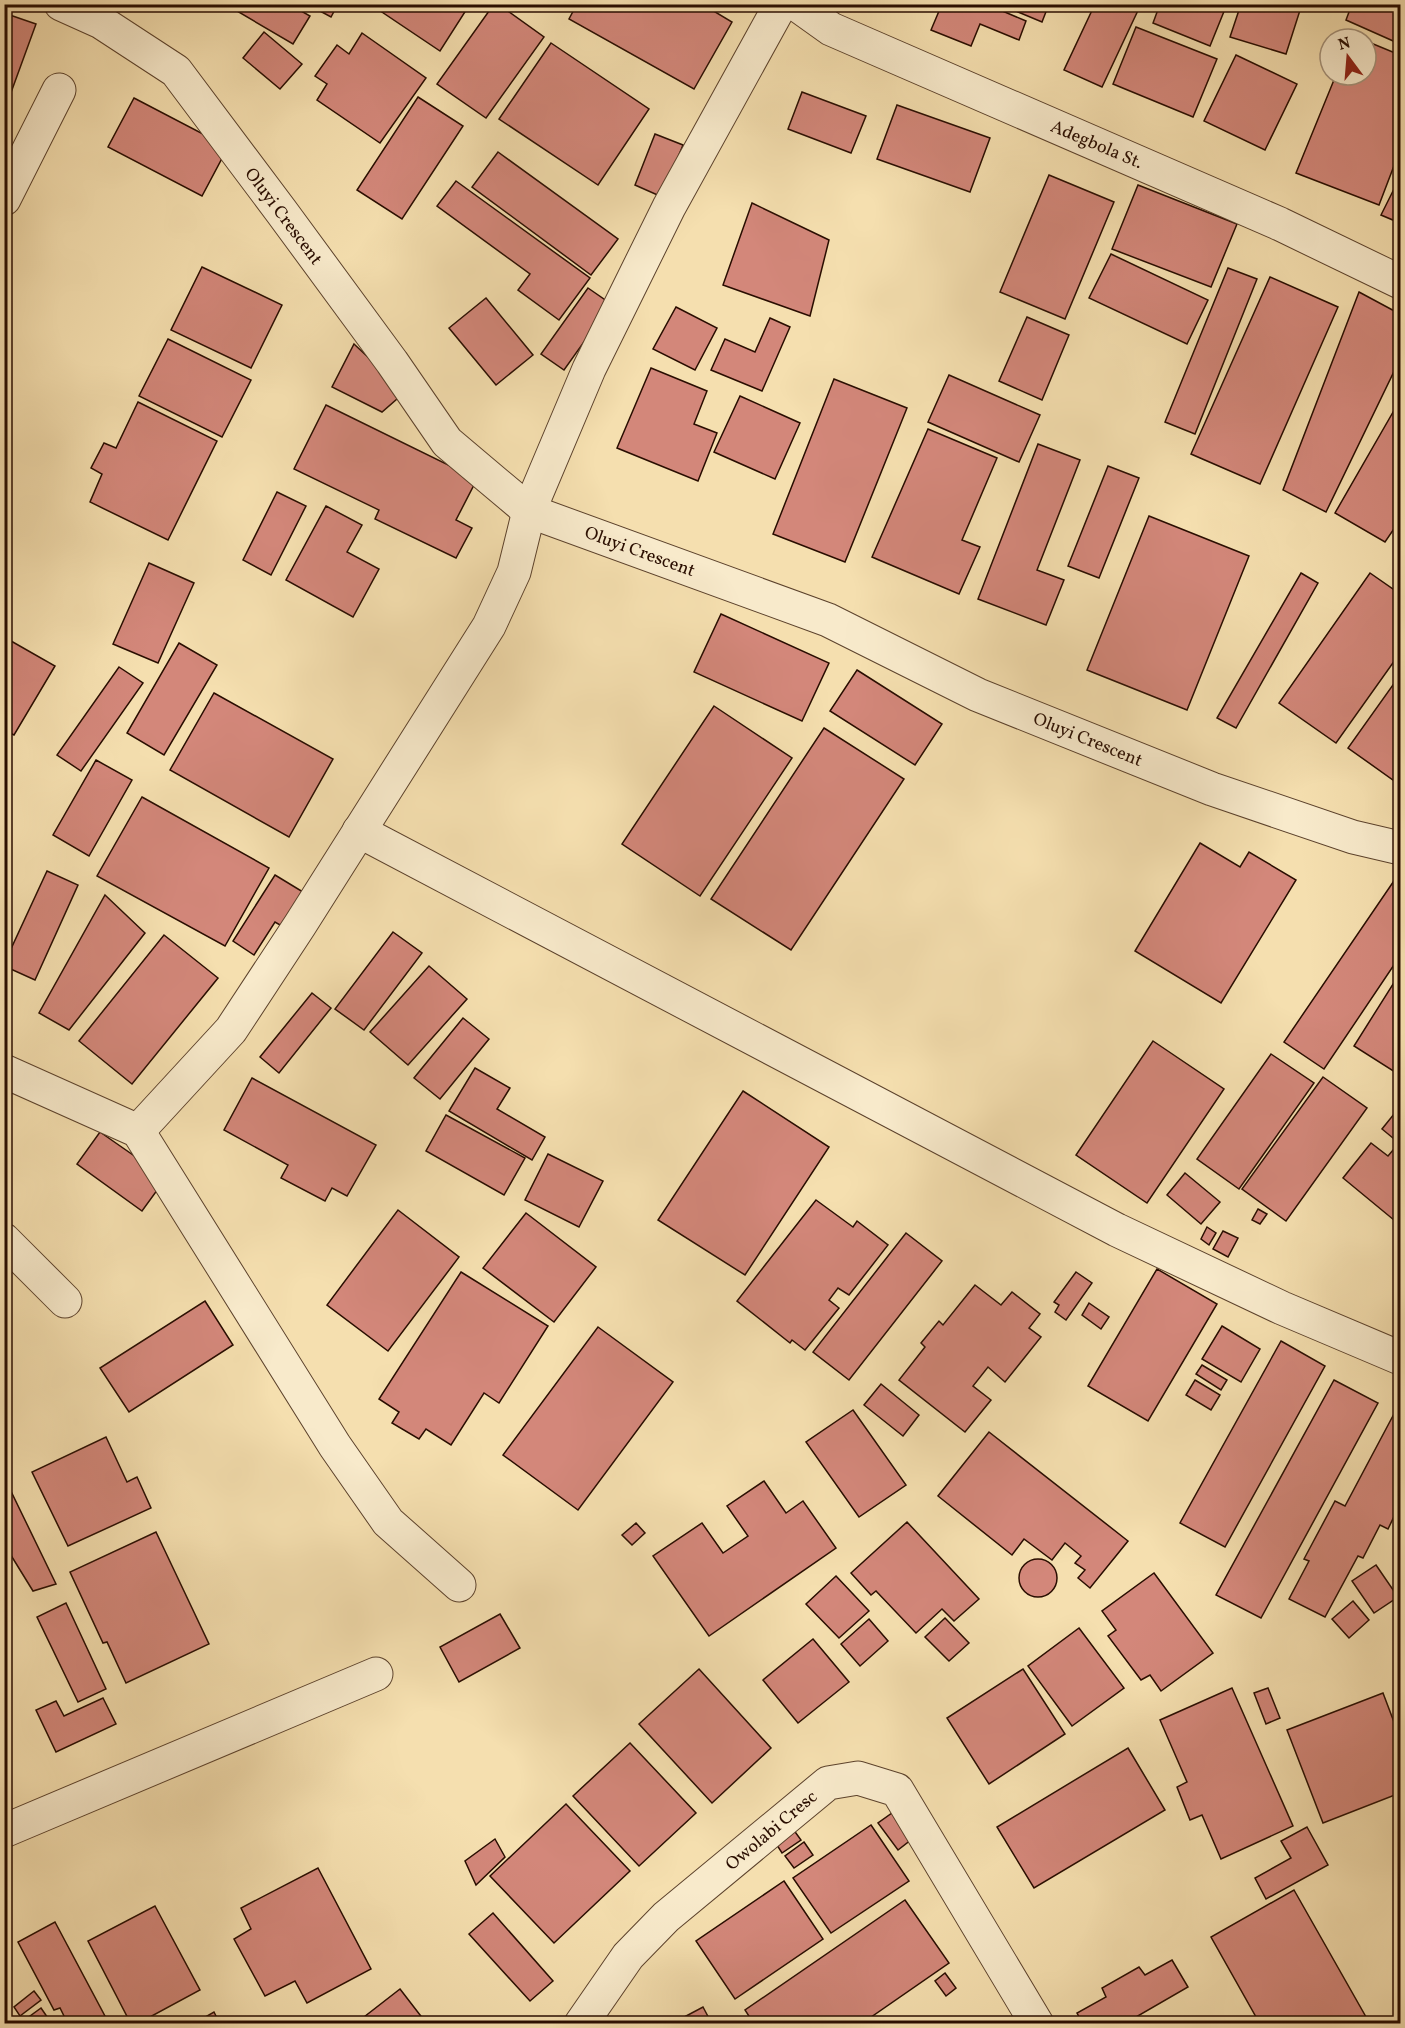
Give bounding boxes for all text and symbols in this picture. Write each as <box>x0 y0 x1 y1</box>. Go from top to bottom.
north arrow <box>1318 27 1378 87</box>
text: N <box>1336 32 1353 57</box>
street label: Adegbola St. <box>1046 115 1146 176</box>
street label: Oluyi Crescent <box>238 163 328 271</box>
street label: Oluyi Crescent <box>581 521 698 584</box>
street label: Oluyi Crescent <box>1029 707 1146 774</box>
street label: Owolabi Cresc <box>721 1785 823 1877</box>

